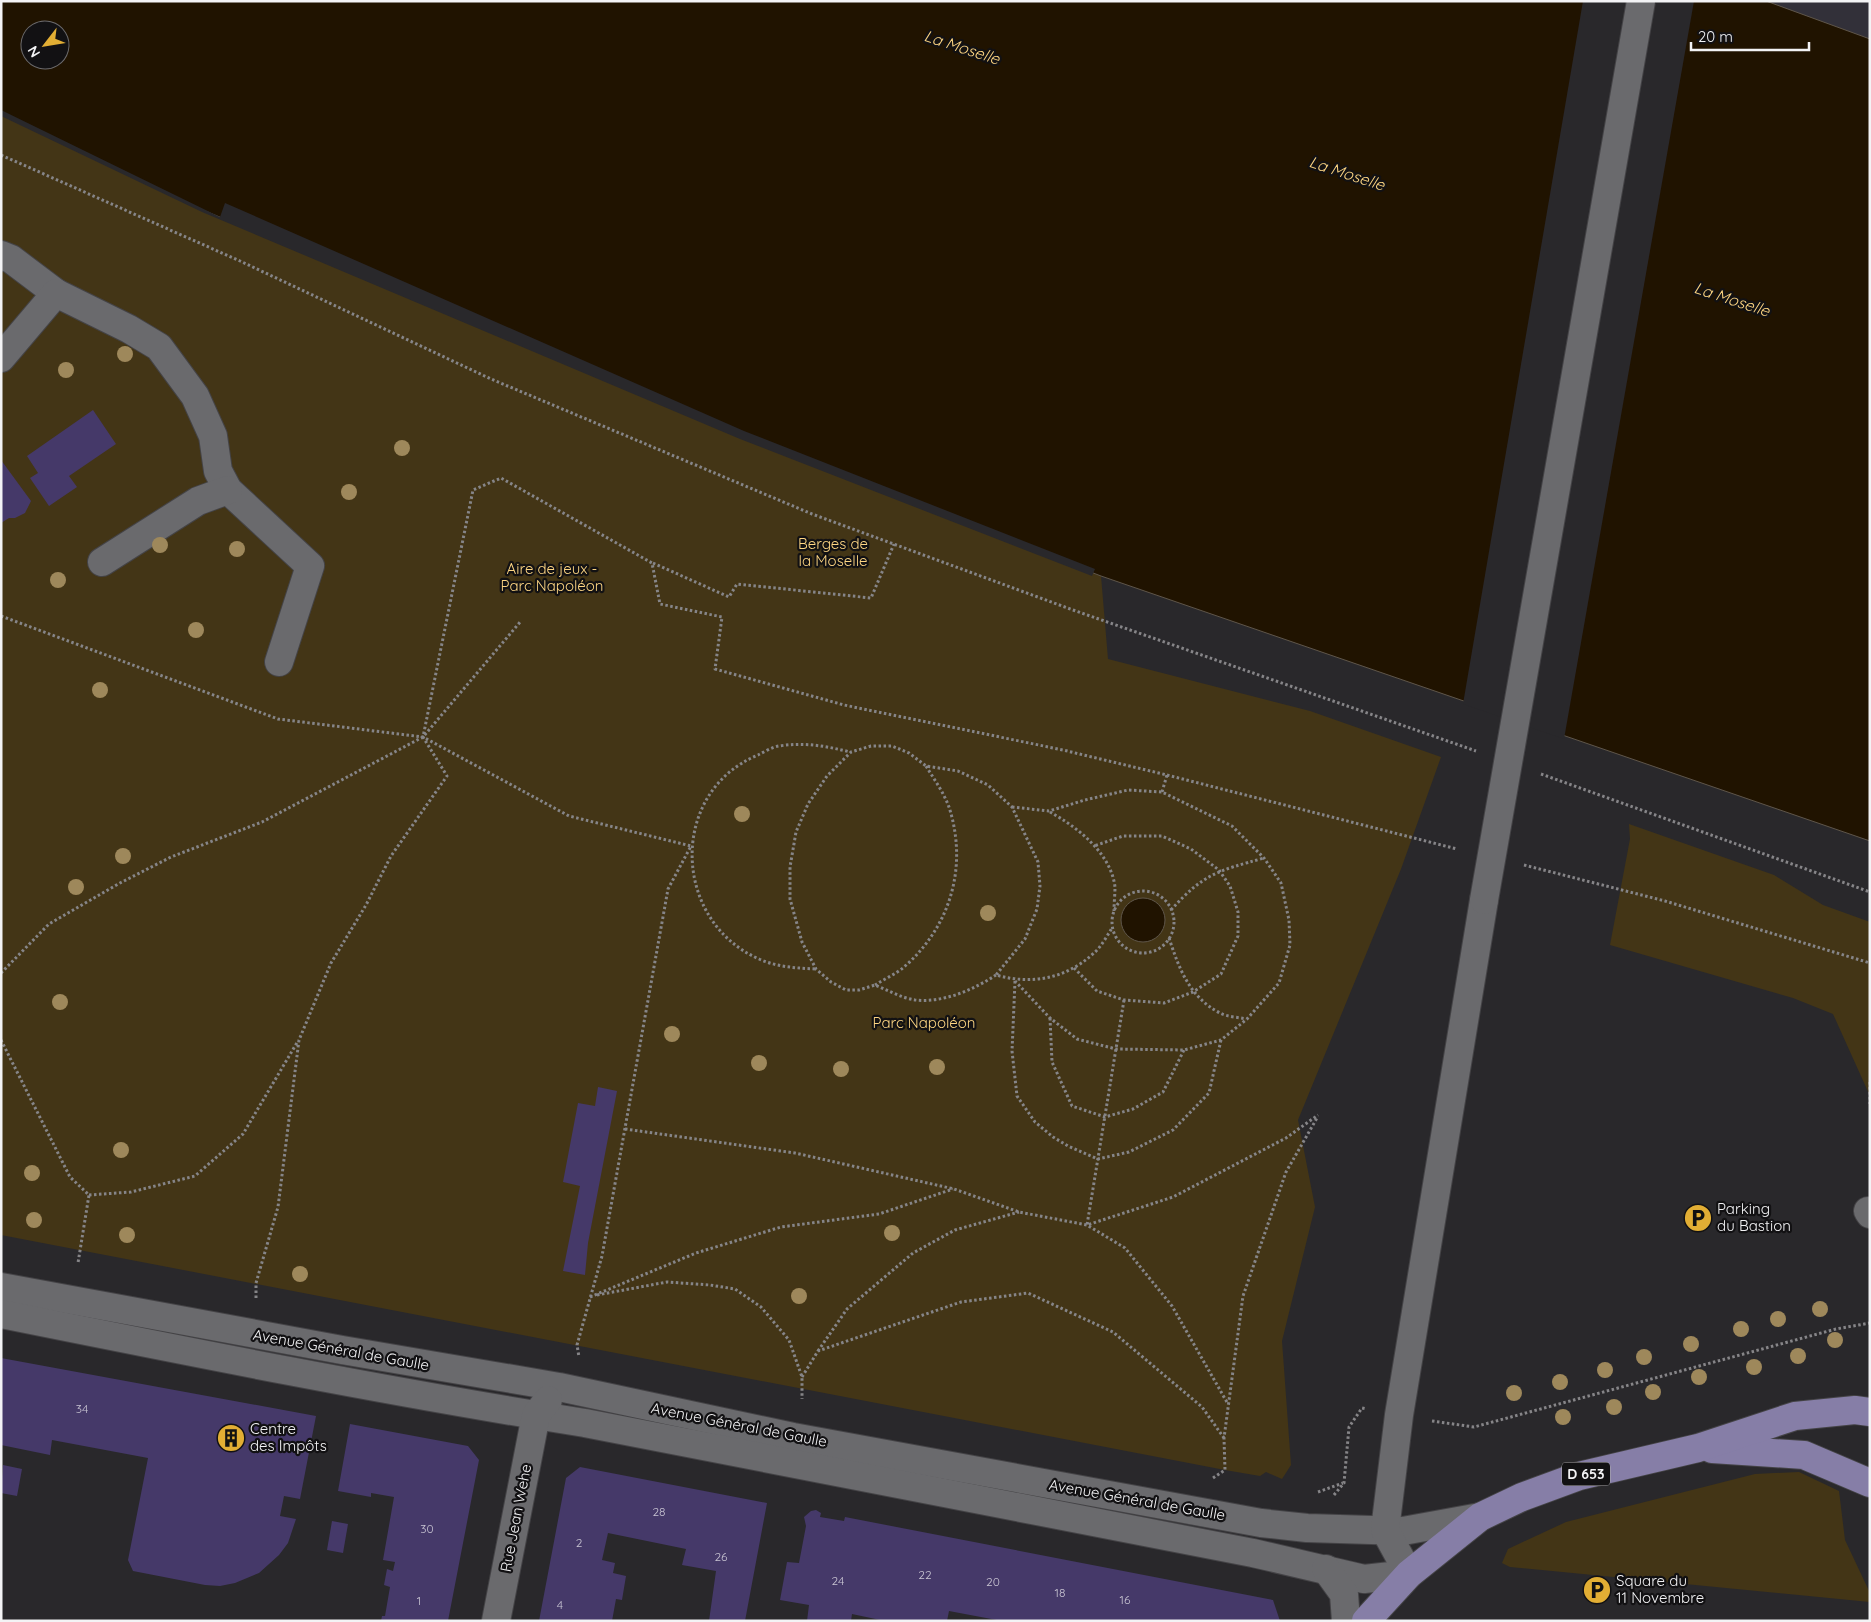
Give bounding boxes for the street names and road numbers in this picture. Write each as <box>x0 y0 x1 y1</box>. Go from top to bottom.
street label: Avenue Général de Gaulle <box>251 1325 431 1374</box>
street label: Avenue Général de Gaulle <box>650 1398 829 1451</box>
street label: Rue Jean Wehe <box>496 1462 535 1574</box>
road number: D 653 <box>1562 1462 1610 1486</box>
street label: Avenue Général de Gaulle <box>1047 1475 1227 1524</box>

